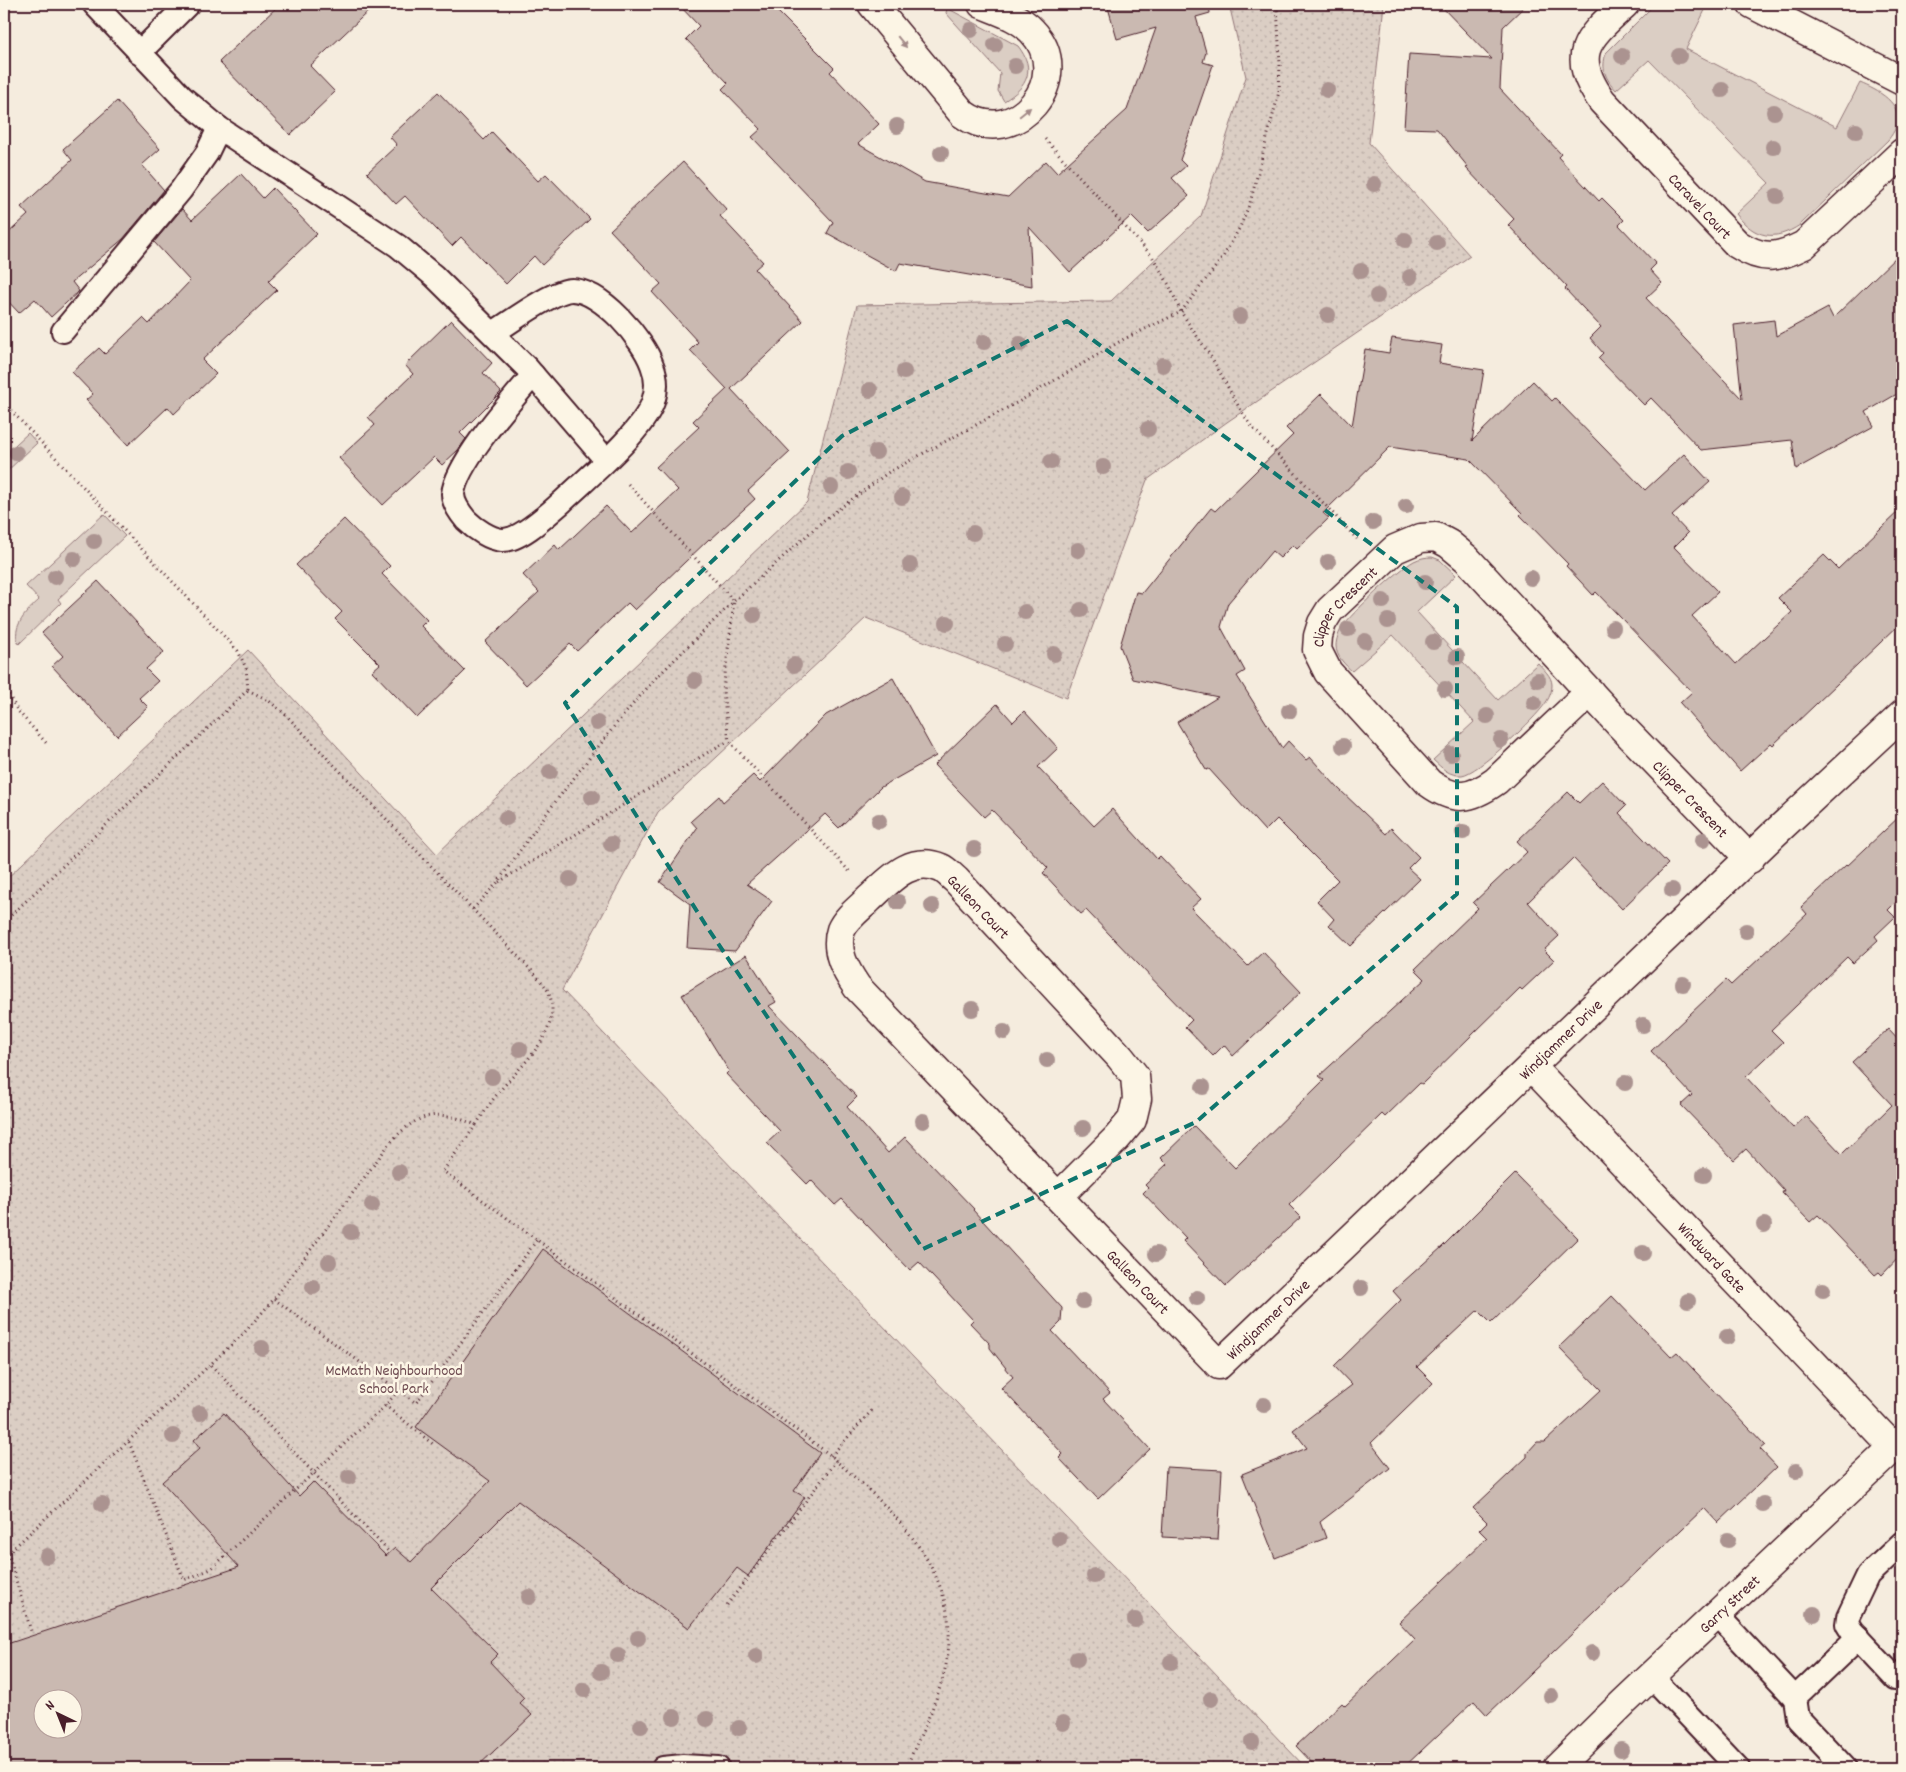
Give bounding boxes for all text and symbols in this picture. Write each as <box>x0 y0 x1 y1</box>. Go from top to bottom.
one-way arrow <box>897 35 908 48</box>
one-way arrow <box>1018 106 1031 117</box>
street label: Caravel Court <box>1662 169 1736 246</box>
street label: Clipper Crescent <box>1308 562 1384 648</box>
street label: Clipper Crescent <box>1646 756 1732 844</box>
street label: Galleon Court <box>940 870 1014 945</box>
street label: Windjammer Drive <box>1515 995 1609 1086</box>
street label: Windward Gate <box>1671 1218 1750 1299</box>
street label: Galleon Court <box>1100 1245 1174 1321</box>
street label: Windjammer Drive <box>1222 1275 1316 1366</box>
park label: McMath Neighbourhood School Park <box>325 1360 463 1401</box>
street label: Garry Street <box>1695 1570 1766 1640</box>
north arrow <box>32 1690 82 1740</box>
text: N <box>41 1696 60 1716</box>

